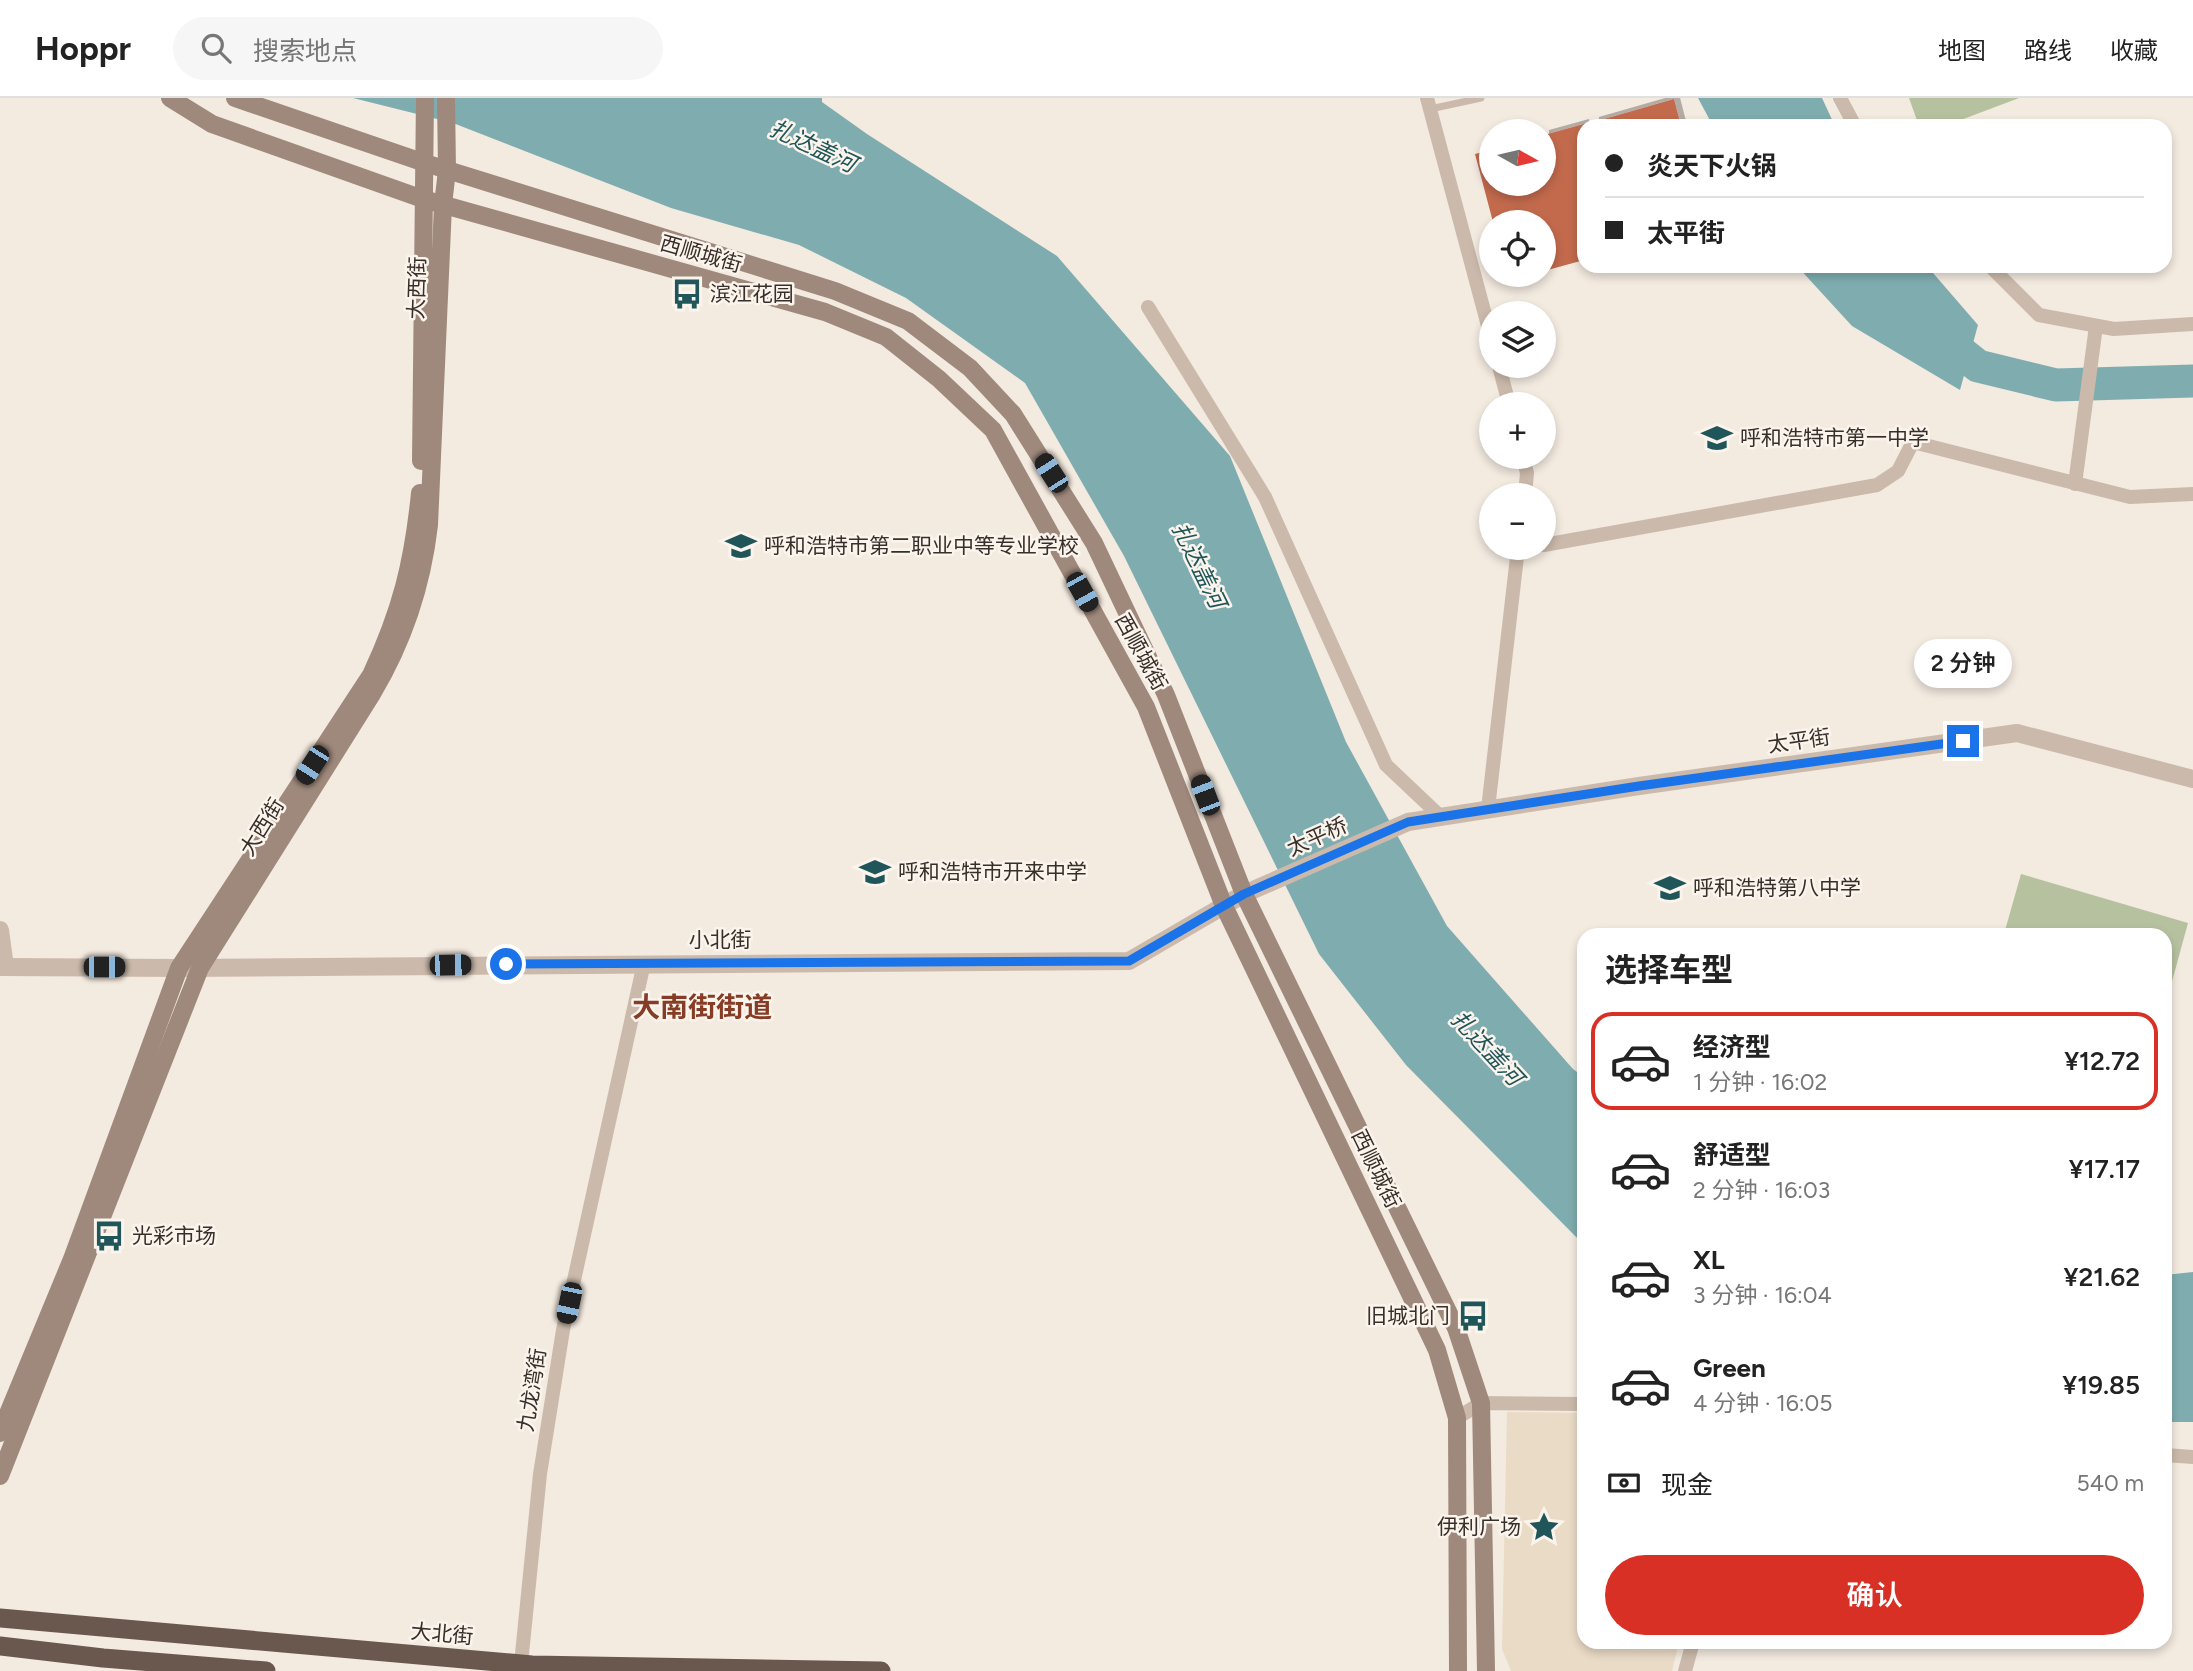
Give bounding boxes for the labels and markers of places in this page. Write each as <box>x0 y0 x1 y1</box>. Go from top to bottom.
bus stop icon: 滨江花园 <box>670 277 704 311</box>
place label: 滨江花园 <box>710 281 794 306</box>
school or university icon: 呼和浩特市第一中学 <box>1700 421 1734 455</box>
place label: 呼和浩特市第一中学 <box>1740 425 1929 450</box>
school or university icon: 呼和浩特市第二职业中等专业学校 <box>724 529 758 563</box>
place label: 呼和浩特市第二职业中等专业学校 <box>764 533 1079 558</box>
school or university icon: 呼和浩特市开来中学 <box>858 855 892 889</box>
place label: 呼和浩特市开来中学 <box>898 859 1087 884</box>
school or university icon: 呼和浩特第八中学 <box>1653 871 1687 905</box>
place label: 呼和浩特第八中学 <box>1693 875 1861 900</box>
bus stop icon: 光彩市场 <box>92 1219 126 1253</box>
place label: 光彩市场 <box>132 1223 216 1248</box>
bus stop icon: 旧城北门 <box>1456 1299 1490 1333</box>
place label: 旧城北门 <box>1366 1303 1450 1328</box>
place icon: 伊利广场 <box>1527 1510 1561 1544</box>
place label: 伊利广场 <box>1437 1514 1521 1539</box>

